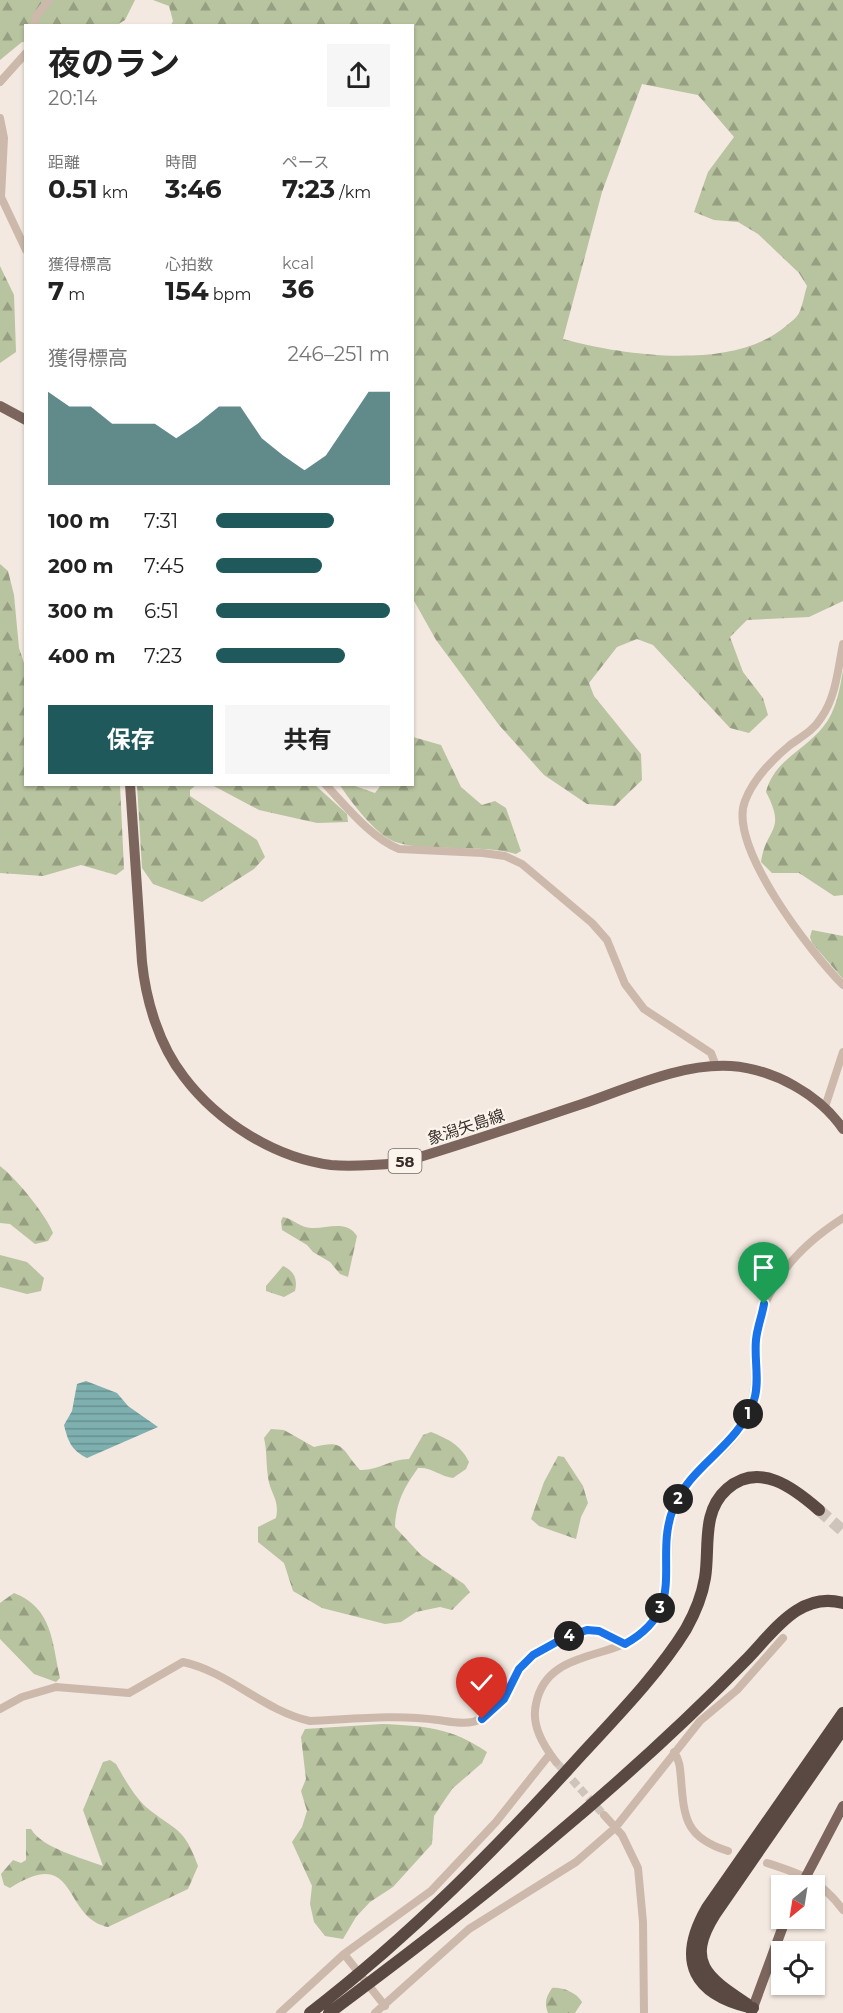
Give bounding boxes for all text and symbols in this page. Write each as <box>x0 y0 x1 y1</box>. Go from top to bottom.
text: 夜のラン <box>48 43 180 83</box>
button: share <box>327 44 390 107</box>
text: 20:14 <box>48 86 97 110</box>
text: 距離 <box>48 153 80 172</box>
text: 時間 <box>165 153 197 172</box>
text: ペース <box>282 153 329 172</box>
text: 0.51 <box>48 173 98 205</box>
text: 3:46 <box>165 173 222 205</box>
text: 7:23 <box>282 173 335 205</box>
text: km <box>98 183 128 202</box>
text: /km <box>335 183 371 202</box>
text: kcal <box>282 254 314 273</box>
text: 獲得標高 <box>48 255 112 274</box>
text: 心拍数 <box>165 255 213 274</box>
text: 36 <box>282 273 314 305</box>
text: 7 <box>48 275 64 307</box>
text: 154 <box>165 275 209 307</box>
text: m <box>64 285 85 304</box>
text: bpm <box>209 285 251 304</box>
text: 246–251 m <box>287 342 390 366</box>
text: 獲得標高 <box>48 346 128 370</box>
text: 100 m <box>48 509 110 533</box>
text: 7:31 <box>144 509 178 533</box>
text: 200 m <box>48 554 114 578</box>
text: 7:45 <box>144 554 184 578</box>
text: 300 m <box>48 599 114 623</box>
text: 6:51 <box>144 599 179 623</box>
text: 400 m <box>48 644 116 668</box>
text: 7:23 <box>144 644 182 668</box>
button: 保存 <box>48 705 213 774</box>
button: 共有 <box>225 705 390 774</box>
street label: 象潟矢島線 <box>425 1106 507 1148</box>
road number: 58 <box>388 1149 422 1173</box>
pin <box>738 1242 789 1304</box>
icon: arrive <box>747 1251 780 1284</box>
pin: 1 <box>733 1399 763 1429</box>
text: 1 <box>745 1404 751 1423</box>
pin: 2 <box>663 1484 693 1514</box>
text: 2 <box>673 1489 683 1508</box>
pin: 3 <box>645 1593 675 1623</box>
text: 3 <box>655 1598 665 1617</box>
pin: 4 <box>554 1621 584 1651</box>
text: 4 <box>563 1626 575 1645</box>
pin <box>456 1657 507 1719</box>
icon: check <box>465 1666 498 1699</box>
north arrow <box>771 1875 825 1929</box>
map controls <box>771 1875 825 1995</box>
button: locate <box>771 1941 825 1995</box>

